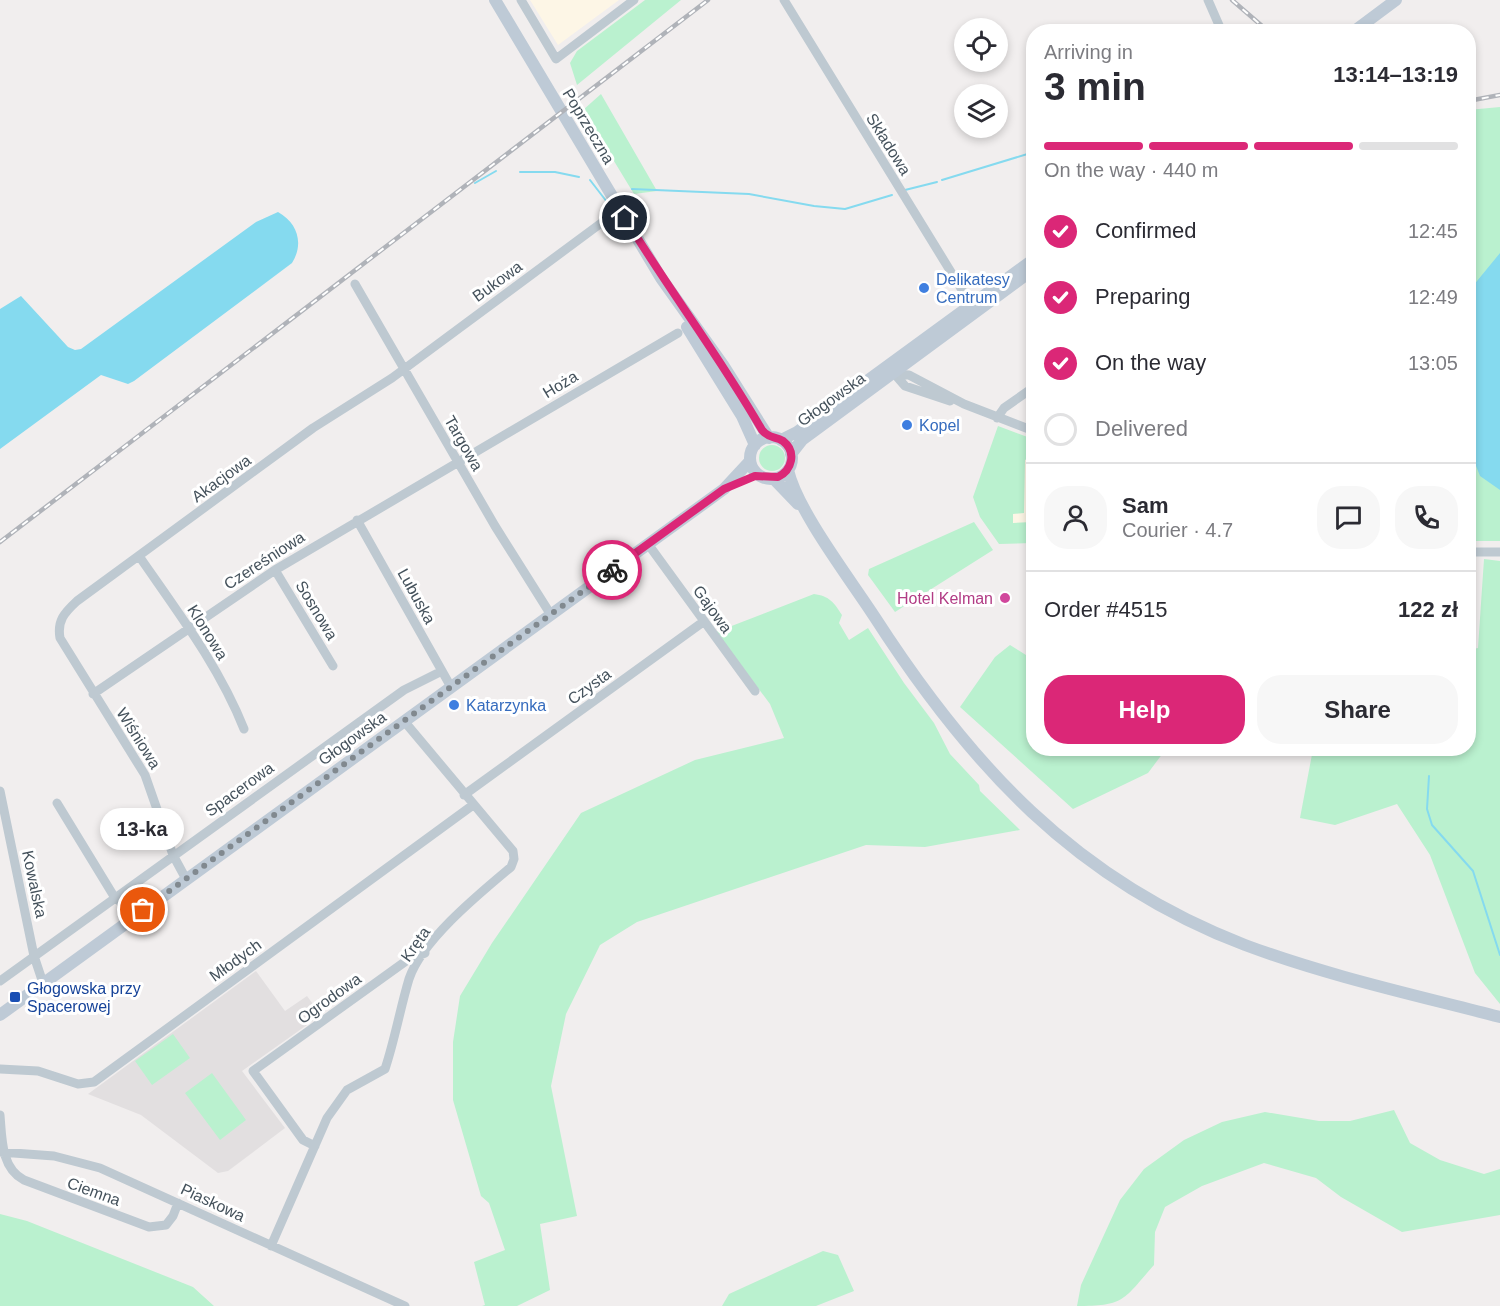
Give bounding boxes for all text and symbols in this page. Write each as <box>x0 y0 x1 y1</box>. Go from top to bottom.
map controls <box>954 18 1008 138</box>
button: locate <box>954 18 1008 72</box>
text: Arriving in <box>1044 41 1133 63</box>
text: 13:14–13:19 <box>1333 62 1458 87</box>
text: 3 min <box>1044 65 1146 108</box>
button: layers <box>954 84 1008 138</box>
street label: Poprzeczna <box>560 86 618 167</box>
street label: Składowa <box>863 110 914 178</box>
text: On the way · 440 m <box>1044 159 1219 181</box>
pin <box>599 192 650 243</box>
icon: home <box>608 201 641 234</box>
icon: check <box>1044 215 1077 248</box>
text: Confirmed <box>1095 218 1196 243</box>
text: 12:45 <box>1408 220 1458 242</box>
street label: Bukowa <box>469 258 525 305</box>
place label: Delikatesy Centrum <box>936 271 1010 306</box>
marker: Delikatesy Centrum <box>917 281 931 295</box>
icon: check <box>1044 281 1077 314</box>
text: Preparing <box>1095 284 1190 309</box>
text: 12:49 <box>1408 286 1458 308</box>
icon: check <box>1044 347 1077 380</box>
text: On the way <box>1095 350 1206 375</box>
text: 13:05 <box>1408 352 1458 374</box>
street label: Hoża <box>540 367 581 401</box>
street label: Głogowska <box>794 369 868 430</box>
street label: Targowa <box>441 413 486 474</box>
text: Delivered <box>1095 416 1188 441</box>
place label: Kopel <box>919 417 960 434</box>
marker: Kopel <box>900 418 914 432</box>
street label: Akacjowa <box>189 451 254 505</box>
button: person <box>1044 486 1107 549</box>
button: chat <box>1317 486 1380 549</box>
button: phone <box>1395 486 1458 549</box>
text: Sam <box>1122 493 1168 518</box>
text: Courier · 4.7 <box>1122 519 1233 541</box>
street label: Czereśniowa <box>221 528 308 593</box>
courier <box>582 540 642 600</box>
icon: bike <box>596 554 629 587</box>
street label: Lubuska <box>394 566 439 627</box>
street label: Sosnowa <box>292 578 341 643</box>
street label: Gajowa <box>690 582 735 636</box>
place label: Hotel Kelman <box>897 590 993 607</box>
marker: Hotel Kelman <box>998 591 1012 605</box>
text: Order #4515 <box>1044 597 1168 622</box>
text: 122 zł <box>1398 597 1458 622</box>
street label: Klonowa <box>184 602 231 663</box>
street label: Czysta <box>565 665 614 708</box>
button: Help <box>1044 675 1245 744</box>
button: Share <box>1257 675 1458 744</box>
place label: Katarzynka <box>466 697 546 714</box>
marker: Katarzynka <box>447 698 461 712</box>
street label: Wiśniowa <box>113 705 164 772</box>
street label: Głogowska <box>315 708 389 769</box>
street label: Spacerowa <box>202 759 277 820</box>
callout: 13-ka <box>101 808 185 850</box>
text: 13-ka <box>116 818 168 840</box>
street label: Kowalska <box>19 849 50 919</box>
pin <box>117 884 168 935</box>
icon: bag <box>126 893 159 926</box>
street label: Kręta <box>397 924 433 965</box>
street label: Młodych <box>206 936 264 985</box>
street label: Ogrodowa <box>294 970 364 1027</box>
place label: Głogowska przy Spacerowej <box>27 980 141 1015</box>
marker: Głogowska przy Spacerowej <box>8 990 22 1004</box>
street label: Ciemna <box>65 1174 123 1209</box>
street label: Piaskowa <box>178 1180 247 1225</box>

